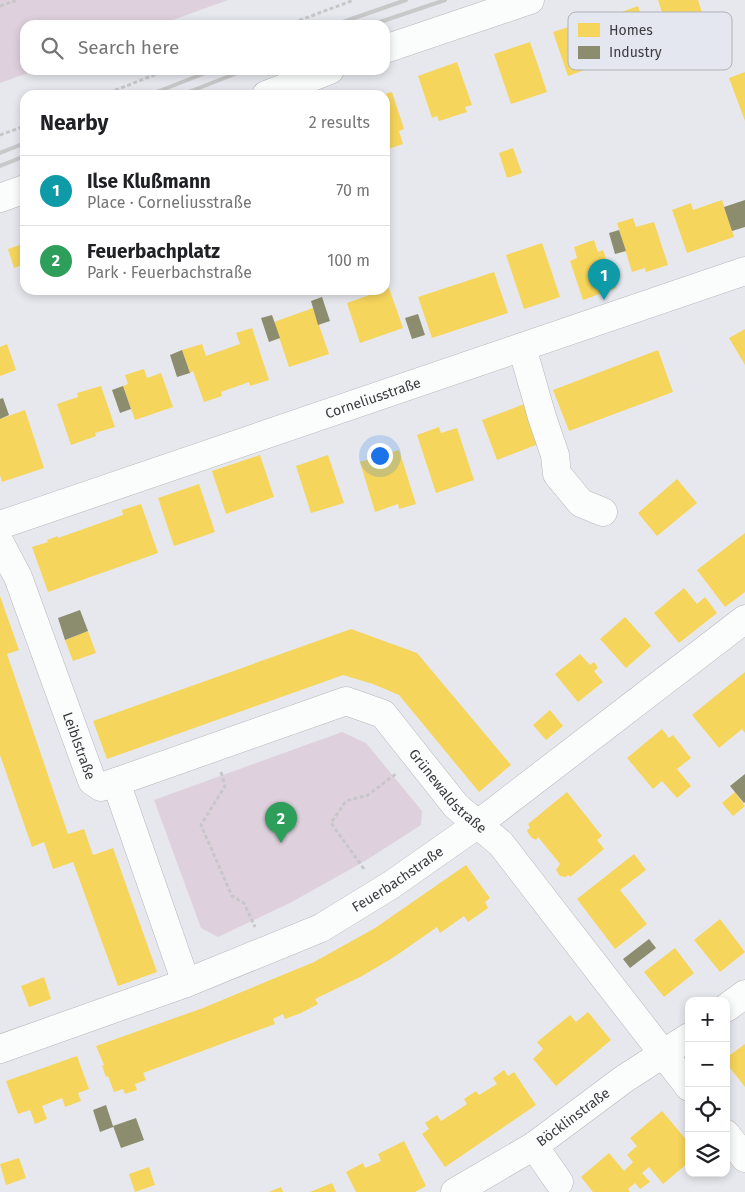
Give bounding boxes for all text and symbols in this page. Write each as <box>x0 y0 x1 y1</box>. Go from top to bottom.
legend <box>568 12 732 70</box>
search box <box>20 20 390 75</box>
text: Homes <box>609 22 653 39</box>
icon: search <box>38 34 66 62</box>
text: Search here <box>78 36 179 59</box>
text: Industry <box>609 44 662 61</box>
text: Nearby <box>40 110 108 136</box>
text: 2 results <box>309 113 370 132</box>
text: Ilse Klußmann <box>87 170 211 193</box>
text: 1 <box>52 181 60 200</box>
text: 70 m <box>336 181 370 200</box>
text: Place · Corneliusstraße <box>87 193 252 212</box>
text: Feuerbachplatz <box>87 240 220 263</box>
text: 2 <box>52 251 60 270</box>
text: 100 m <box>327 251 370 270</box>
pin: 1 <box>588 259 620 300</box>
text: Park · Feuerbachstraße <box>87 263 252 282</box>
street label: Corneliusstraße <box>323 374 423 422</box>
your location <box>367 443 393 469</box>
street label: Leiblstraße <box>59 710 99 782</box>
street label: Grünewaldstraße <box>405 745 490 837</box>
pin: 2 <box>265 802 297 843</box>
street label: Feuerbachstraße <box>349 843 446 915</box>
map controls <box>685 997 730 1177</box>
button: + <box>685 997 730 1042</box>
button: − <box>685 1042 730 1087</box>
street label: Böcklinstraße <box>533 1084 613 1150</box>
button: locate <box>685 1087 730 1132</box>
button: layers <box>685 1132 730 1177</box>

